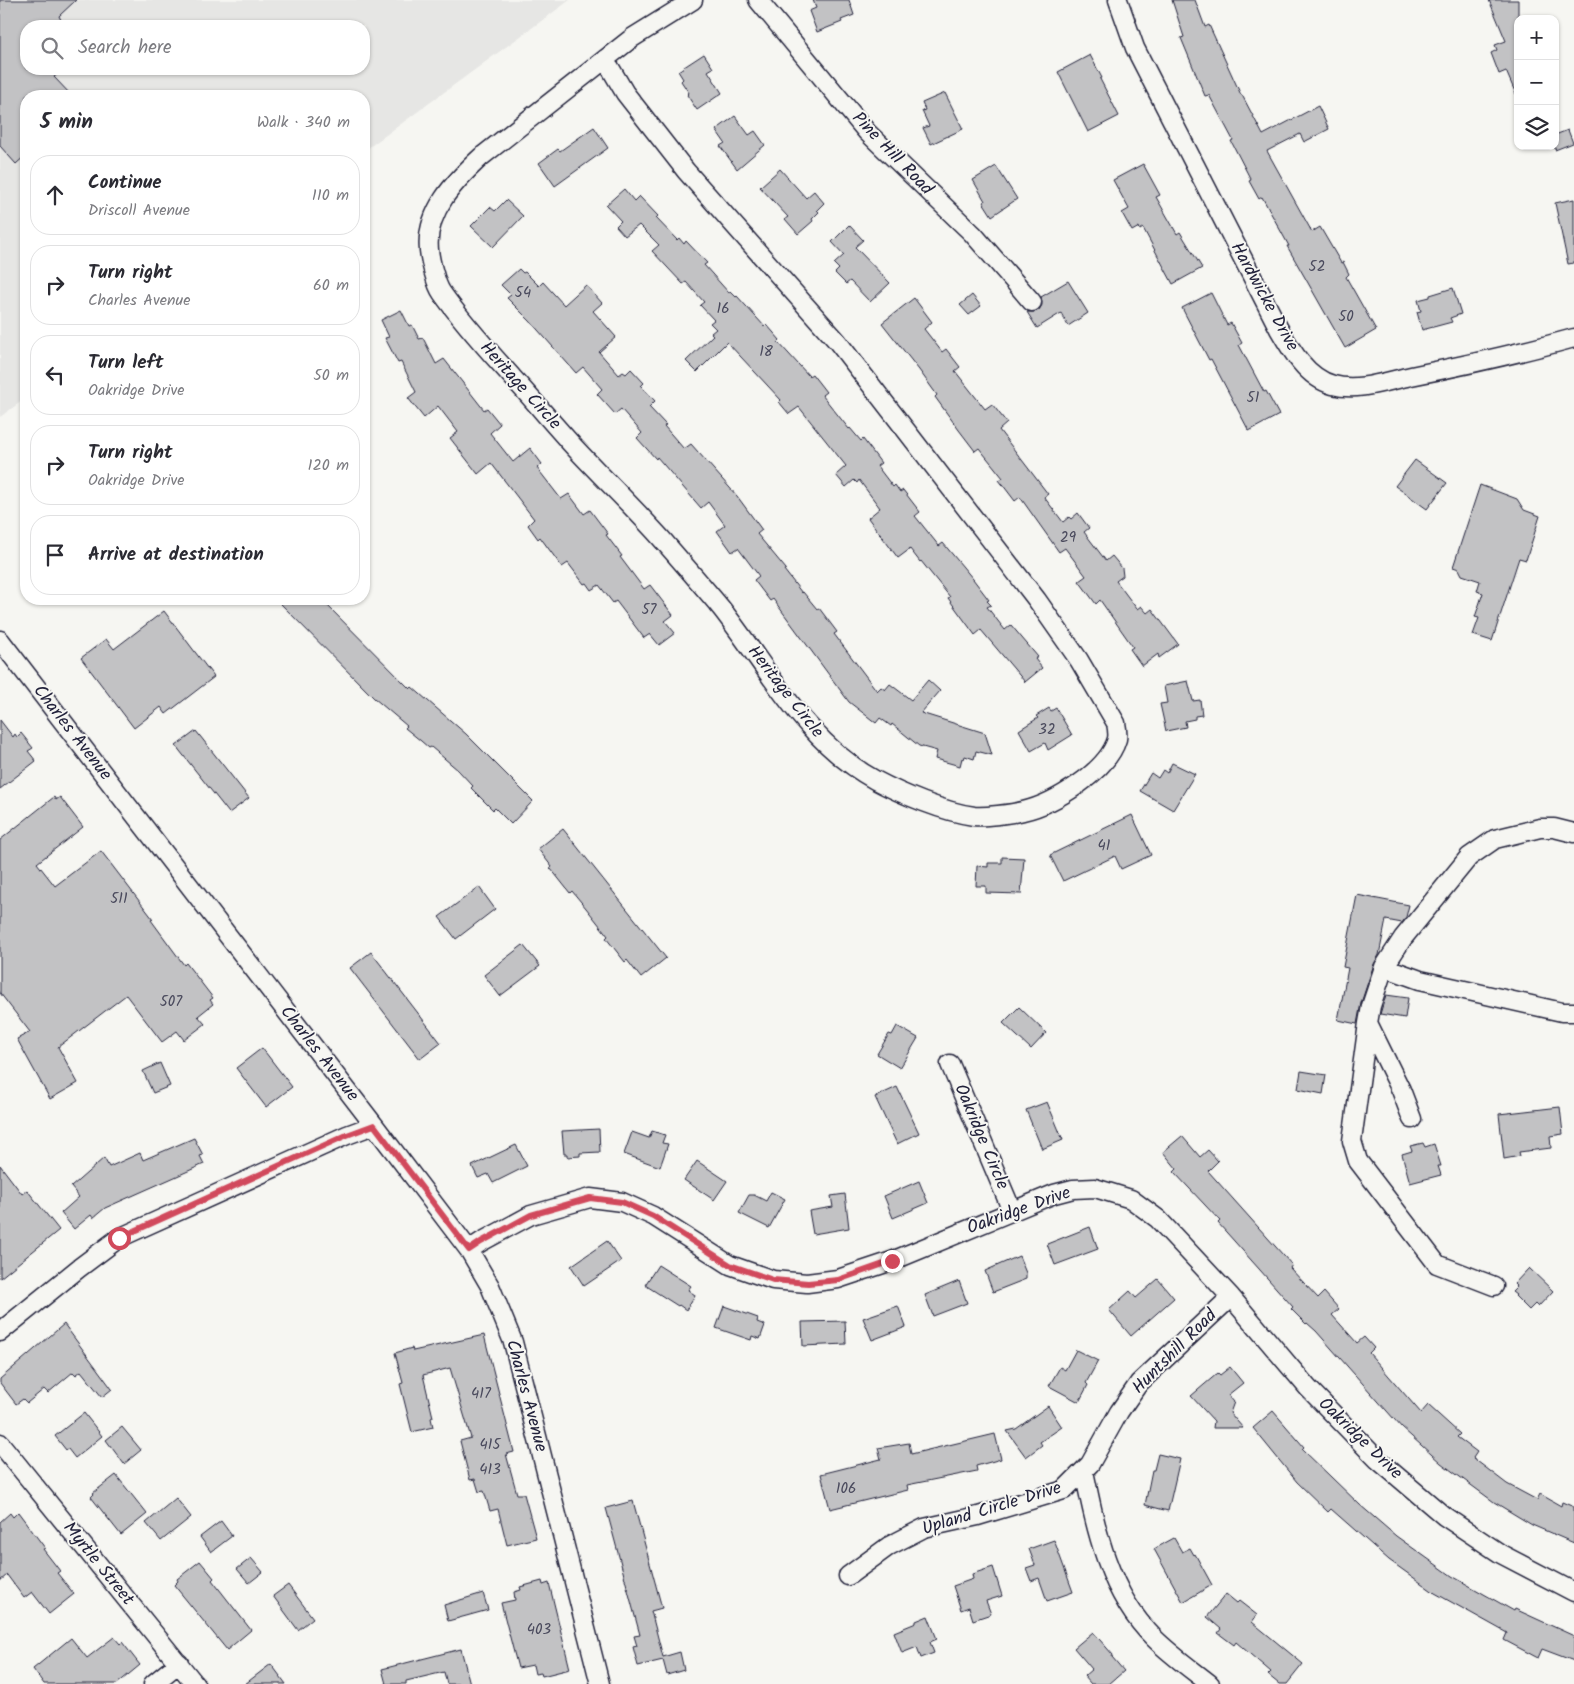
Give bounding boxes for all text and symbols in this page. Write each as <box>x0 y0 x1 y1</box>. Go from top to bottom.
map controls <box>1514 15 1559 150</box>
button: + <box>1514 15 1559 60</box>
search box <box>20 20 370 75</box>
text: Search here <box>78 33 172 63</box>
icon: search <box>38 34 66 62</box>
button: − <box>1514 60 1559 105</box>
street label: Pine Hill Road <box>844 105 940 203</box>
button: layers <box>1514 105 1559 150</box>
text: 5 min <box>40 106 93 139</box>
text: Walk · 340 m <box>257 110 350 135</box>
text: Continue <box>88 168 161 198</box>
icon: ahead <box>41 181 69 209</box>
text: 110 m <box>312 183 349 208</box>
text: Driscoll Avenue <box>88 198 190 223</box>
street label: Hardwicke Drive <box>1222 237 1306 357</box>
house number: 52 <box>1309 255 1325 279</box>
text: Turn right <box>88 258 173 288</box>
icon: right <box>41 271 69 299</box>
text: 60 m <box>313 273 349 298</box>
house number: 54 <box>515 281 531 305</box>
text: Charles Avenue <box>88 288 190 313</box>
house number: 16 <box>716 297 730 321</box>
house number: 50 <box>1338 305 1354 329</box>
street label: Heritage Circle <box>472 335 568 437</box>
house number: 18 <box>759 340 774 364</box>
text: Turn left <box>88 348 163 378</box>
icon: left <box>41 361 69 389</box>
text: 50 m <box>313 363 349 388</box>
text: Oakridge Drive <box>88 378 185 403</box>
house number: 51 <box>1247 386 1260 410</box>
text: Turn right <box>88 438 173 468</box>
icon: right <box>41 451 69 479</box>
text: 120 m <box>308 453 349 478</box>
text: Oakridge Drive <box>88 468 185 493</box>
house number: 29 <box>1060 526 1077 550</box>
text: Arrive at destination <box>88 540 264 570</box>
icon: arrive <box>41 541 69 569</box>
house number: 57 <box>642 598 658 622</box>
street label: Heritage Circle <box>739 639 831 745</box>
street label: Charles Avenue <box>25 679 119 787</box>
house number: 32 <box>1038 718 1056 742</box>
house number: 41 <box>1098 834 1111 858</box>
house number: 511 <box>110 887 128 911</box>
house number: 507 <box>160 990 183 1014</box>
street label: Charles Avenue <box>272 1000 366 1108</box>
street label: Oakridge Circle <box>946 1080 1016 1194</box>
street label: Oakridge Drive <box>963 1179 1075 1243</box>
route start <box>108 1227 131 1250</box>
route end <box>881 1250 904 1273</box>
street label: Huntshill Road <box>1125 1302 1225 1402</box>
street label: Charles Avenue <box>497 1337 555 1455</box>
house number: 417 <box>471 1382 492 1406</box>
street label: Oakridge Drive <box>1311 1391 1409 1487</box>
house number: 415 <box>479 1433 501 1457</box>
house number: 413 <box>479 1458 501 1482</box>
street label: Upland Circle Drive <box>919 1474 1065 1544</box>
house number: 106 <box>836 1477 856 1501</box>
street label: Myrtle Street <box>55 1516 142 1613</box>
house number: 403 <box>527 1618 552 1642</box>

